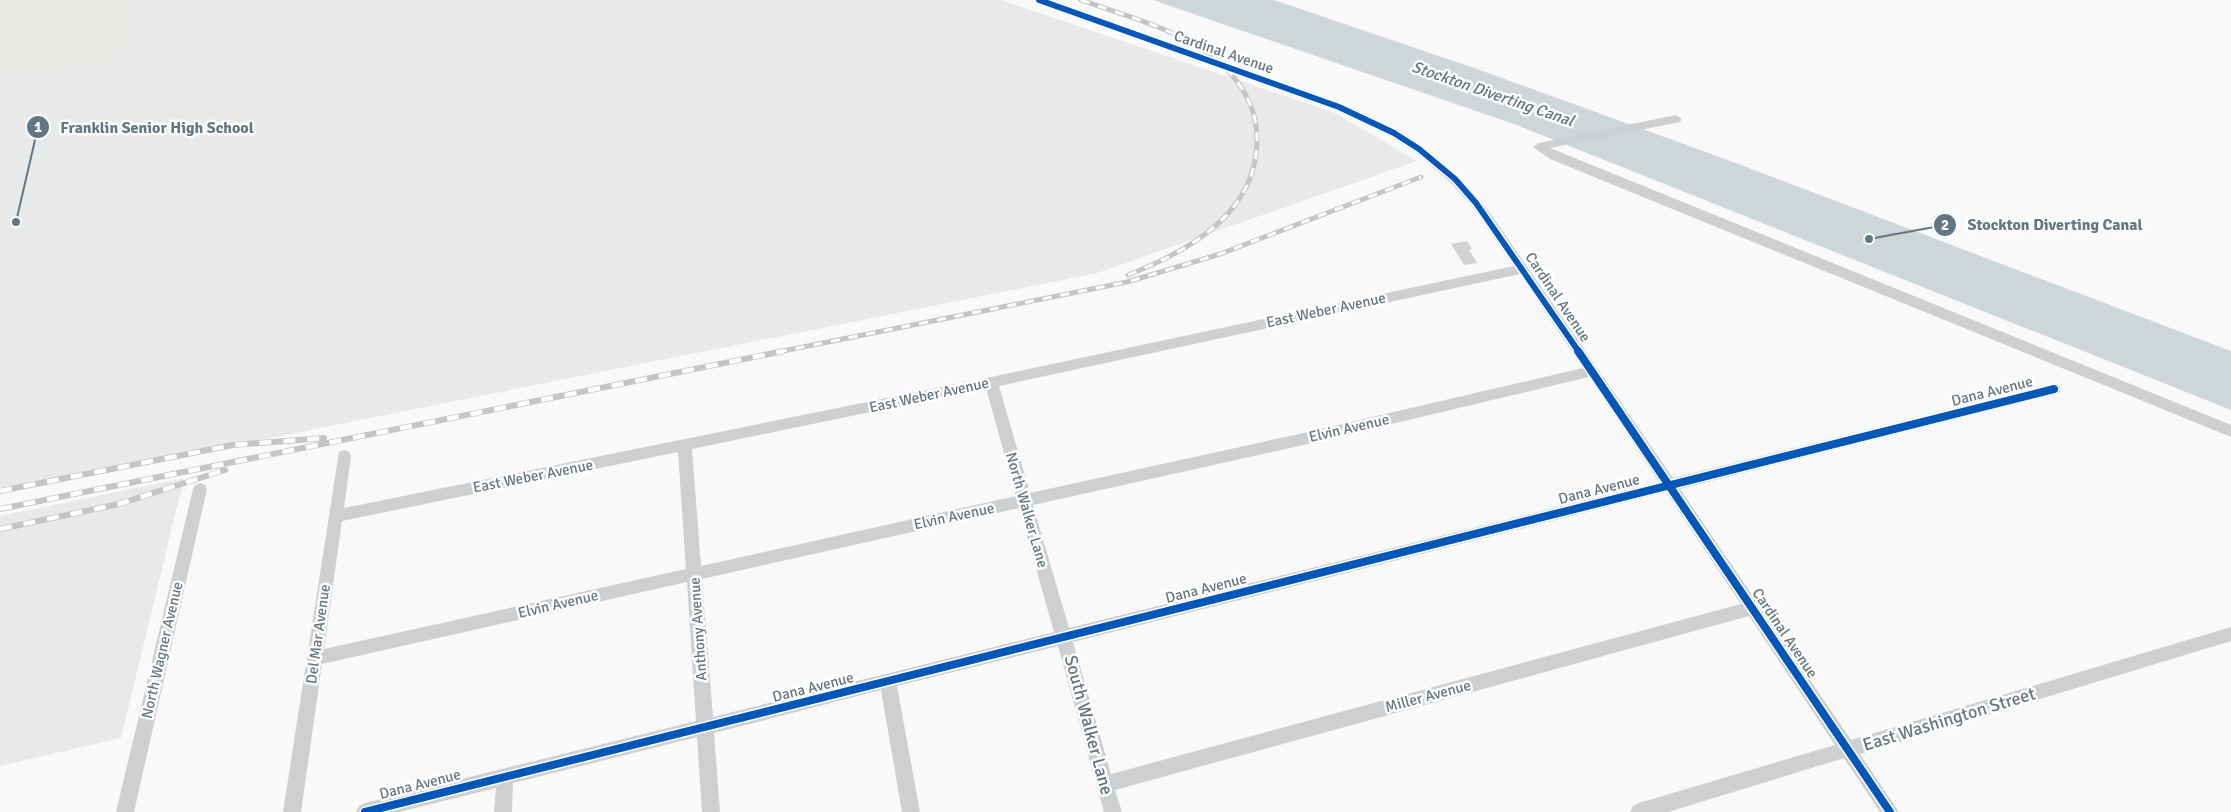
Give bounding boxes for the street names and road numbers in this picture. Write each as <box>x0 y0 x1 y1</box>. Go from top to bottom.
street label: Cardinal Avenue <box>1172 27 1276 77</box>
street label: Cardinal Avenue <box>1521 249 1595 345</box>
street label: East Weber Avenue <box>1264 289 1388 331</box>
street label: Dana Avenue <box>1949 372 2035 410</box>
street label: East Weber Avenue <box>867 374 991 416</box>
street label: Elvin Avenue <box>1307 410 1391 446</box>
street label: North Walker Lane <box>1002 450 1052 570</box>
street label: East Weber Avenue <box>471 456 595 496</box>
street label: Dana Avenue <box>1556 470 1642 508</box>
street label: Elvin Avenue <box>912 499 996 533</box>
street label: Dana Avenue <box>1163 569 1249 607</box>
street label: Anthony Avenue <box>685 577 711 681</box>
street label: North Wagner Avenue <box>138 580 186 720</box>
street label: Del Mar Avenue <box>302 583 334 685</box>
street label: Cardinal Avenue <box>1748 585 1822 681</box>
street label: Elvin Avenue <box>516 586 600 622</box>
street label: South Walker Lane <box>1060 653 1118 797</box>
street label: Dana Avenue <box>770 668 856 706</box>
street label: Miller Avenue <box>1383 676 1473 716</box>
street label: East Washington Street <box>1860 682 2038 756</box>
street label: Dana Avenue <box>377 765 463 803</box>

